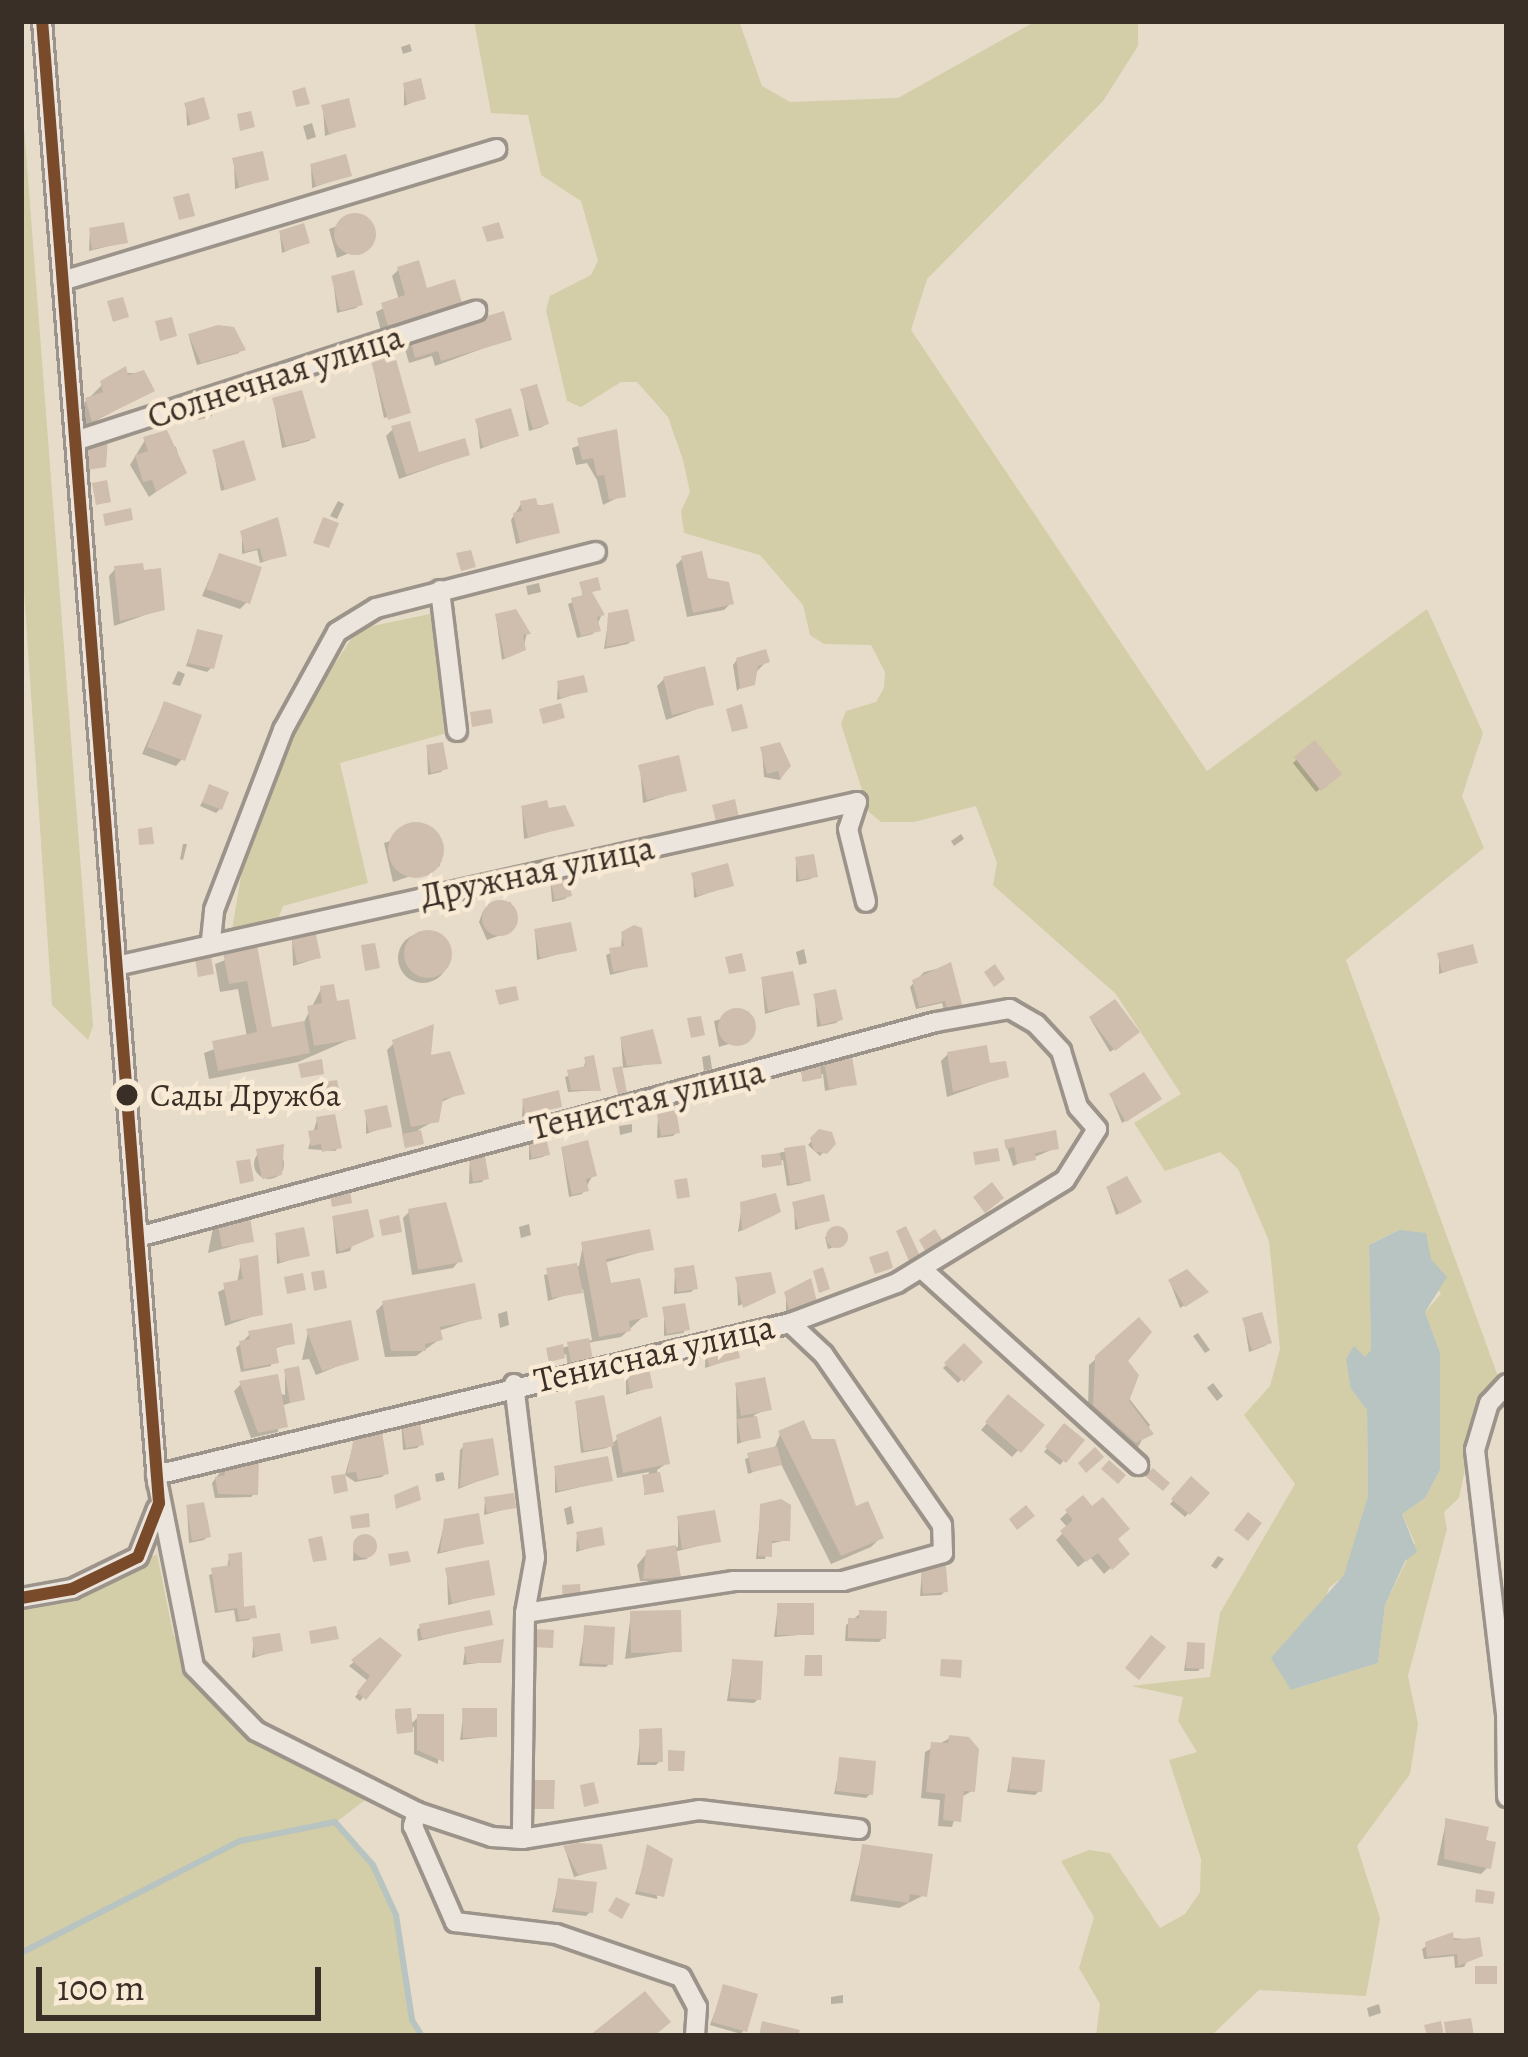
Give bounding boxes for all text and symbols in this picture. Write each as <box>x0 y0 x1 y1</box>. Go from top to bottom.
street label: Солнечная улица <box>142 314 408 438</box>
street label: Дружная улица <box>416 825 658 917</box>
street label: Тенистая улица <box>525 1049 769 1149</box>
place label: Сады Дружба <box>150 1075 341 1115</box>
marker: Сады Дружба <box>116 1084 138 1106</box>
street label: Тенисная улица <box>530 1304 778 1402</box>
scale bar <box>42 1943 327 2017</box>
text: 100 m <box>57 1963 145 2012</box>

